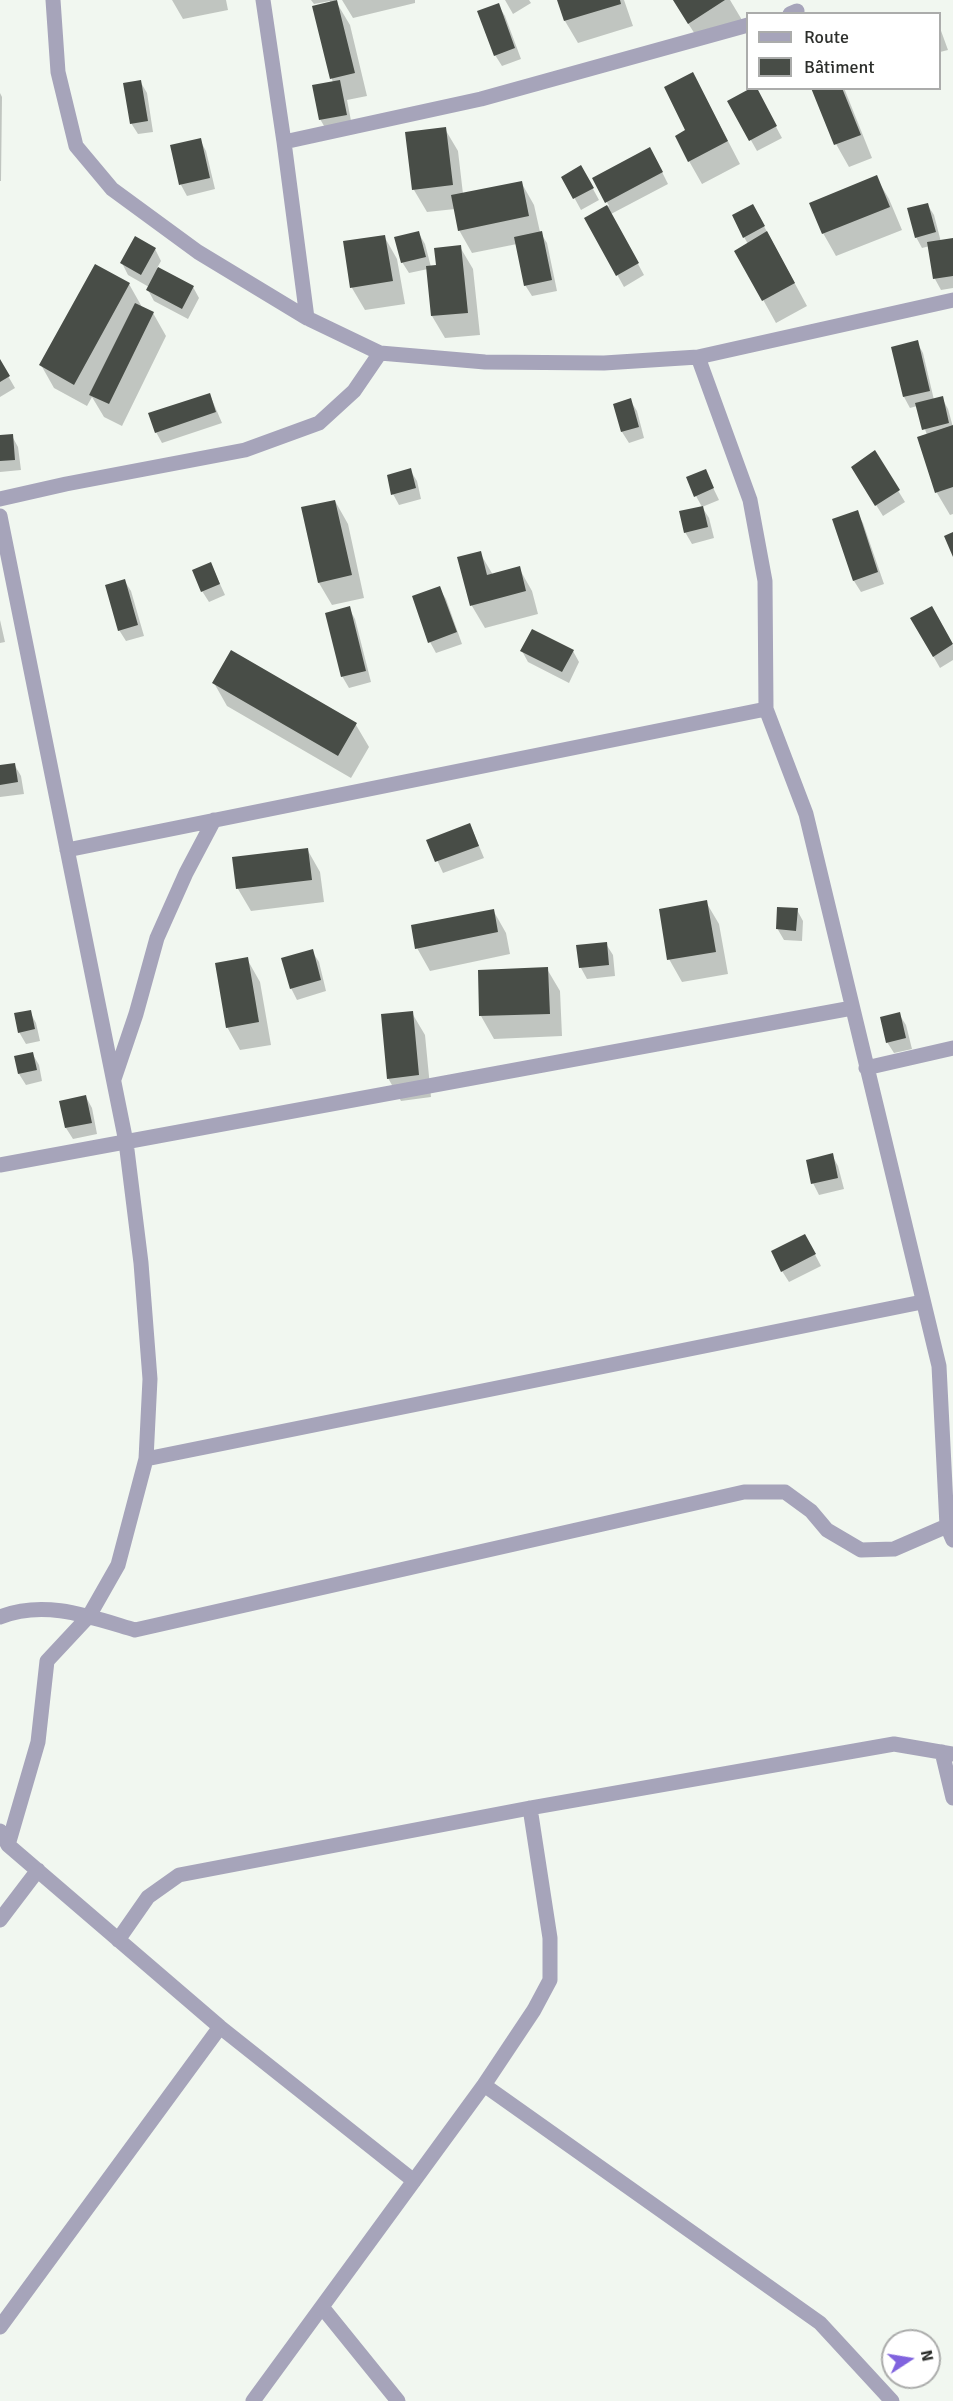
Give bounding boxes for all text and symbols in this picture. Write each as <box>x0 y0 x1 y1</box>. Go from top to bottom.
legend <box>746 12 941 90</box>
text: Route <box>804 26 849 48</box>
text: Bâtiment <box>804 56 875 78</box>
north arrow <box>881 2329 941 2389</box>
text: N <box>916 2348 938 2363</box>

